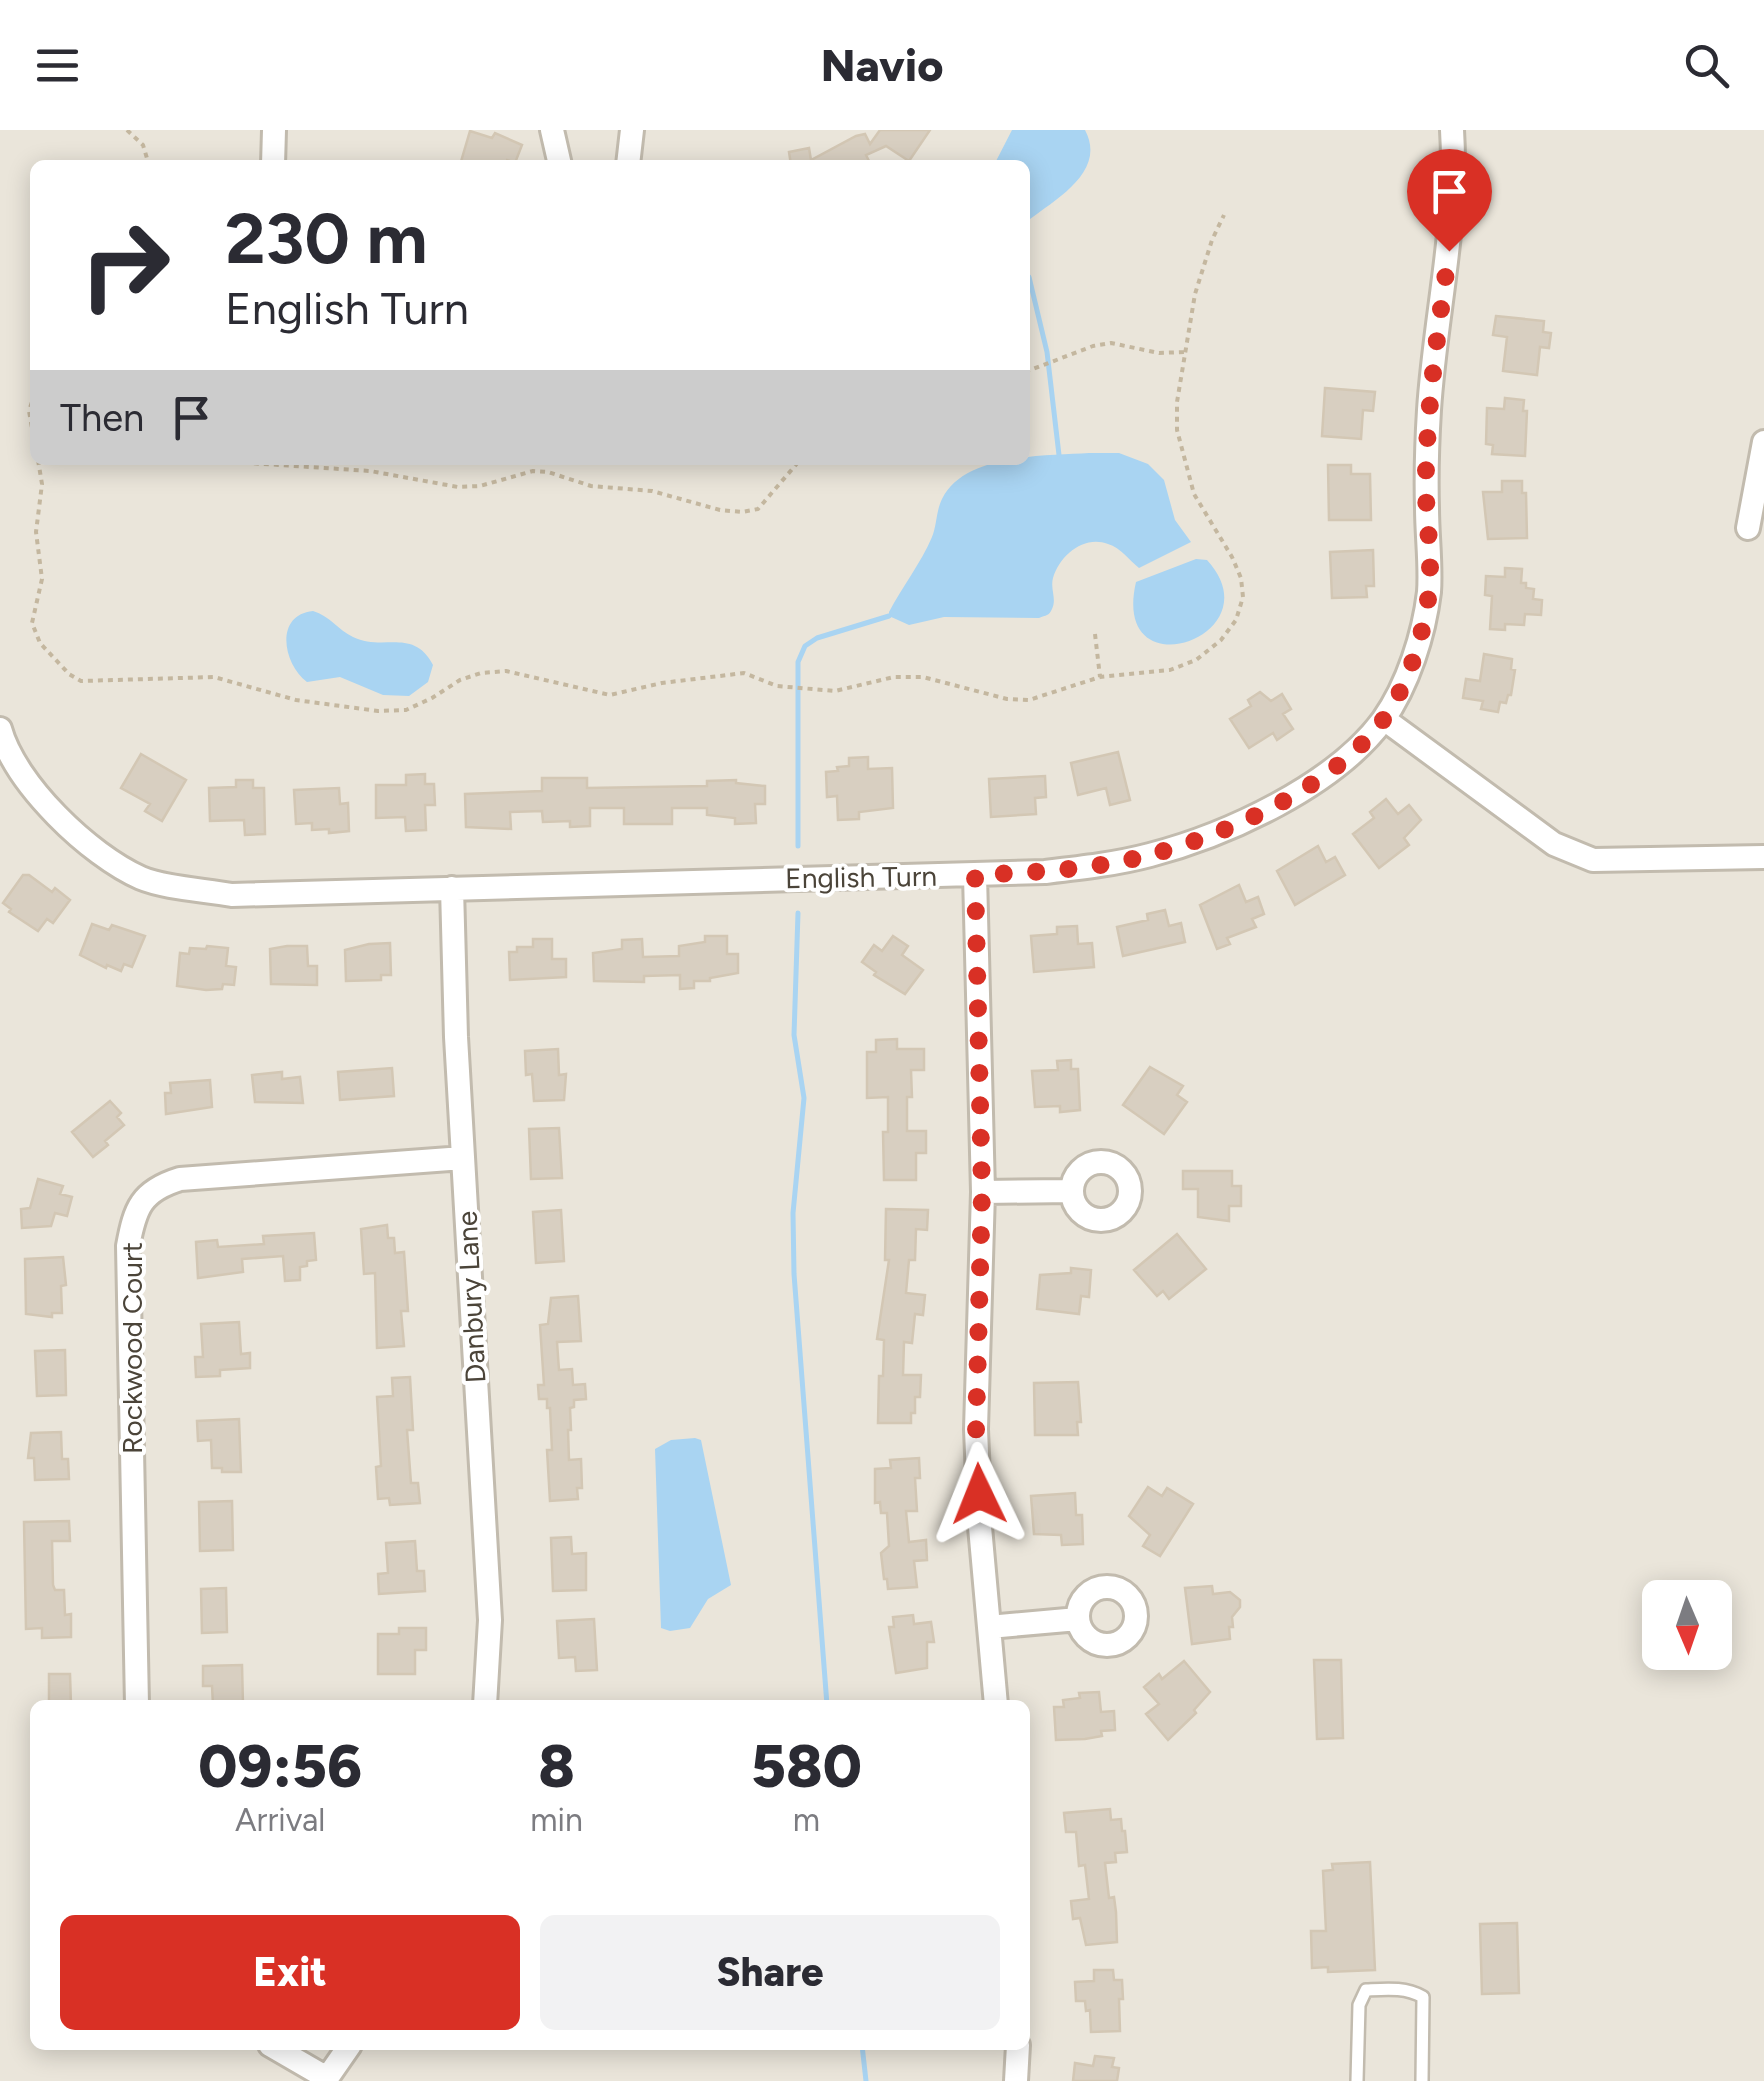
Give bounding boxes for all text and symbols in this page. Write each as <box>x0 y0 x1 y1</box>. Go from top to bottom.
icon: menu <box>30 38 85 93</box>
text: Navio <box>821 38 943 92</box>
icon: search <box>1679 38 1734 93</box>
pin <box>1407 149 1492 252</box>
icon: arrive <box>1422 164 1477 219</box>
text: 230 m <box>225 196 428 281</box>
icon: right <box>60 200 190 330</box>
text: English Turn <box>225 281 469 335</box>
icon: arrive <box>164 390 219 445</box>
text: Then <box>60 395 144 441</box>
street label: English Turn <box>785 859 937 895</box>
street label: Danbury Lane <box>450 1210 492 1384</box>
street label: Rockwood Court <box>115 1242 149 1454</box>
position arrow <box>927 1442 1031 1546</box>
north arrow <box>1642 1580 1732 1670</box>
map controls <box>1642 1580 1732 1670</box>
text: 09:56 <box>198 1730 362 1802</box>
text: 8 <box>538 1730 575 1802</box>
text: 580 <box>751 1730 862 1802</box>
text: Arrival <box>235 1801 325 1839</box>
text: min <box>530 1801 583 1839</box>
text: m <box>793 1801 820 1839</box>
button: Exit <box>60 1915 520 2030</box>
button: Share <box>540 1915 1000 2030</box>

